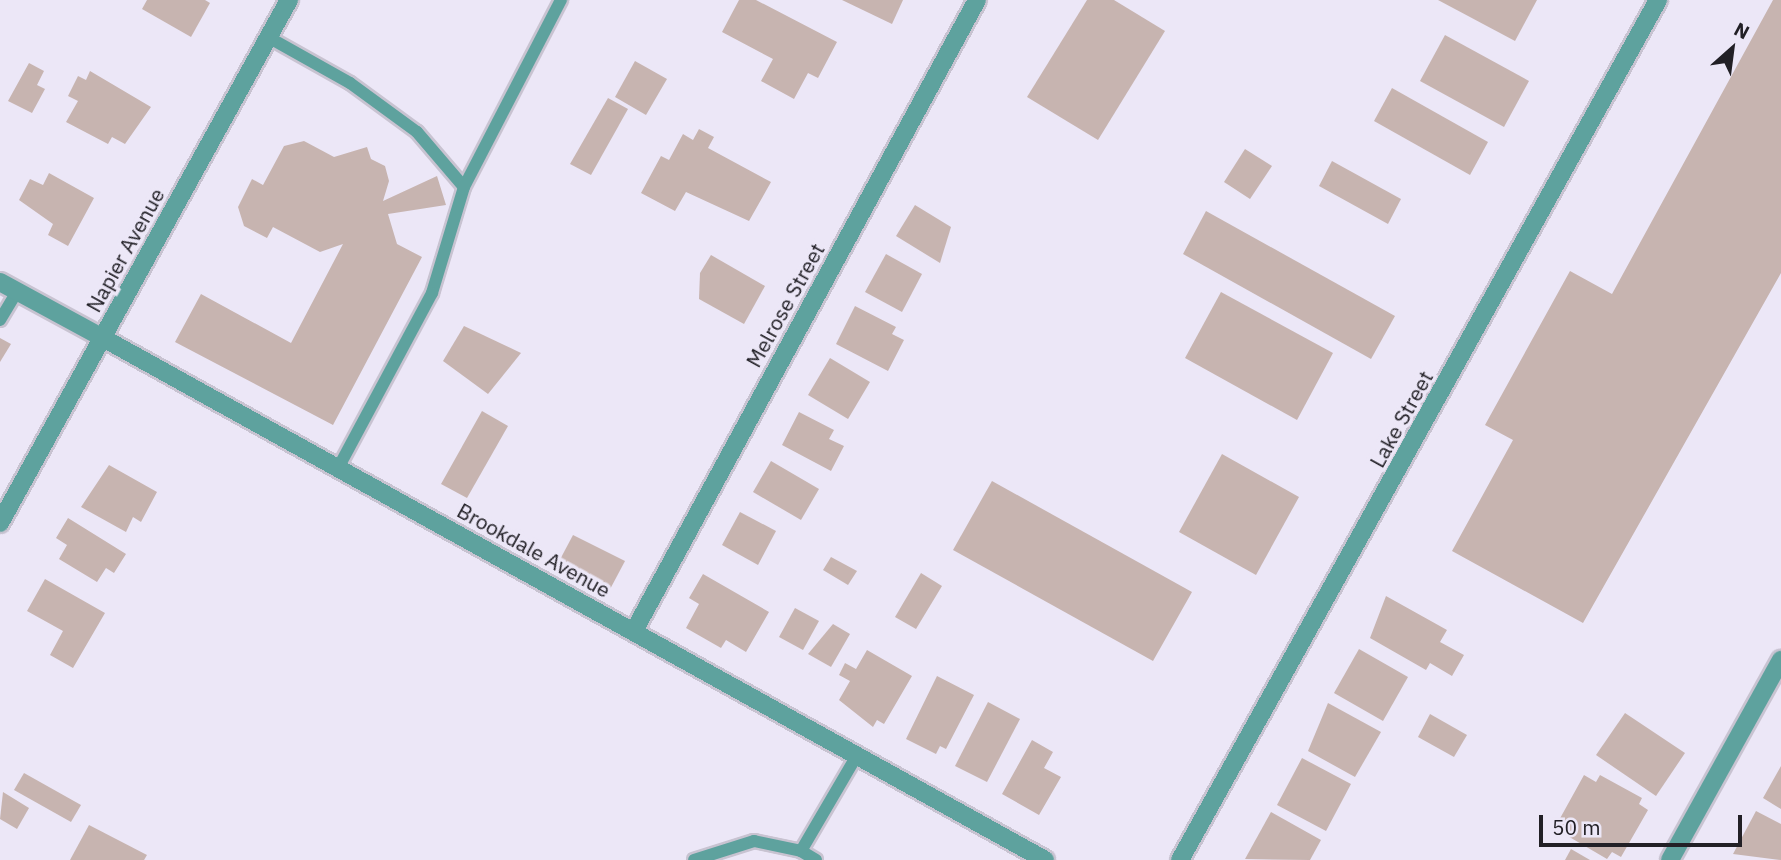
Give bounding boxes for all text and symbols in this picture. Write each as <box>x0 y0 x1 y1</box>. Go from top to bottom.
north arrow <box>1697 14 1767 84</box>
text: N <box>1730 17 1754 44</box>
street label: Napier Avenue <box>81 184 169 316</box>
street label: Melrose Street <box>741 239 829 371</box>
street label: Lake Street <box>1364 366 1438 472</box>
street label: Brookdale Avenue <box>453 497 615 603</box>
scale bar <box>1543 800 1746 844</box>
text: 50 m <box>1552 813 1601 841</box>

